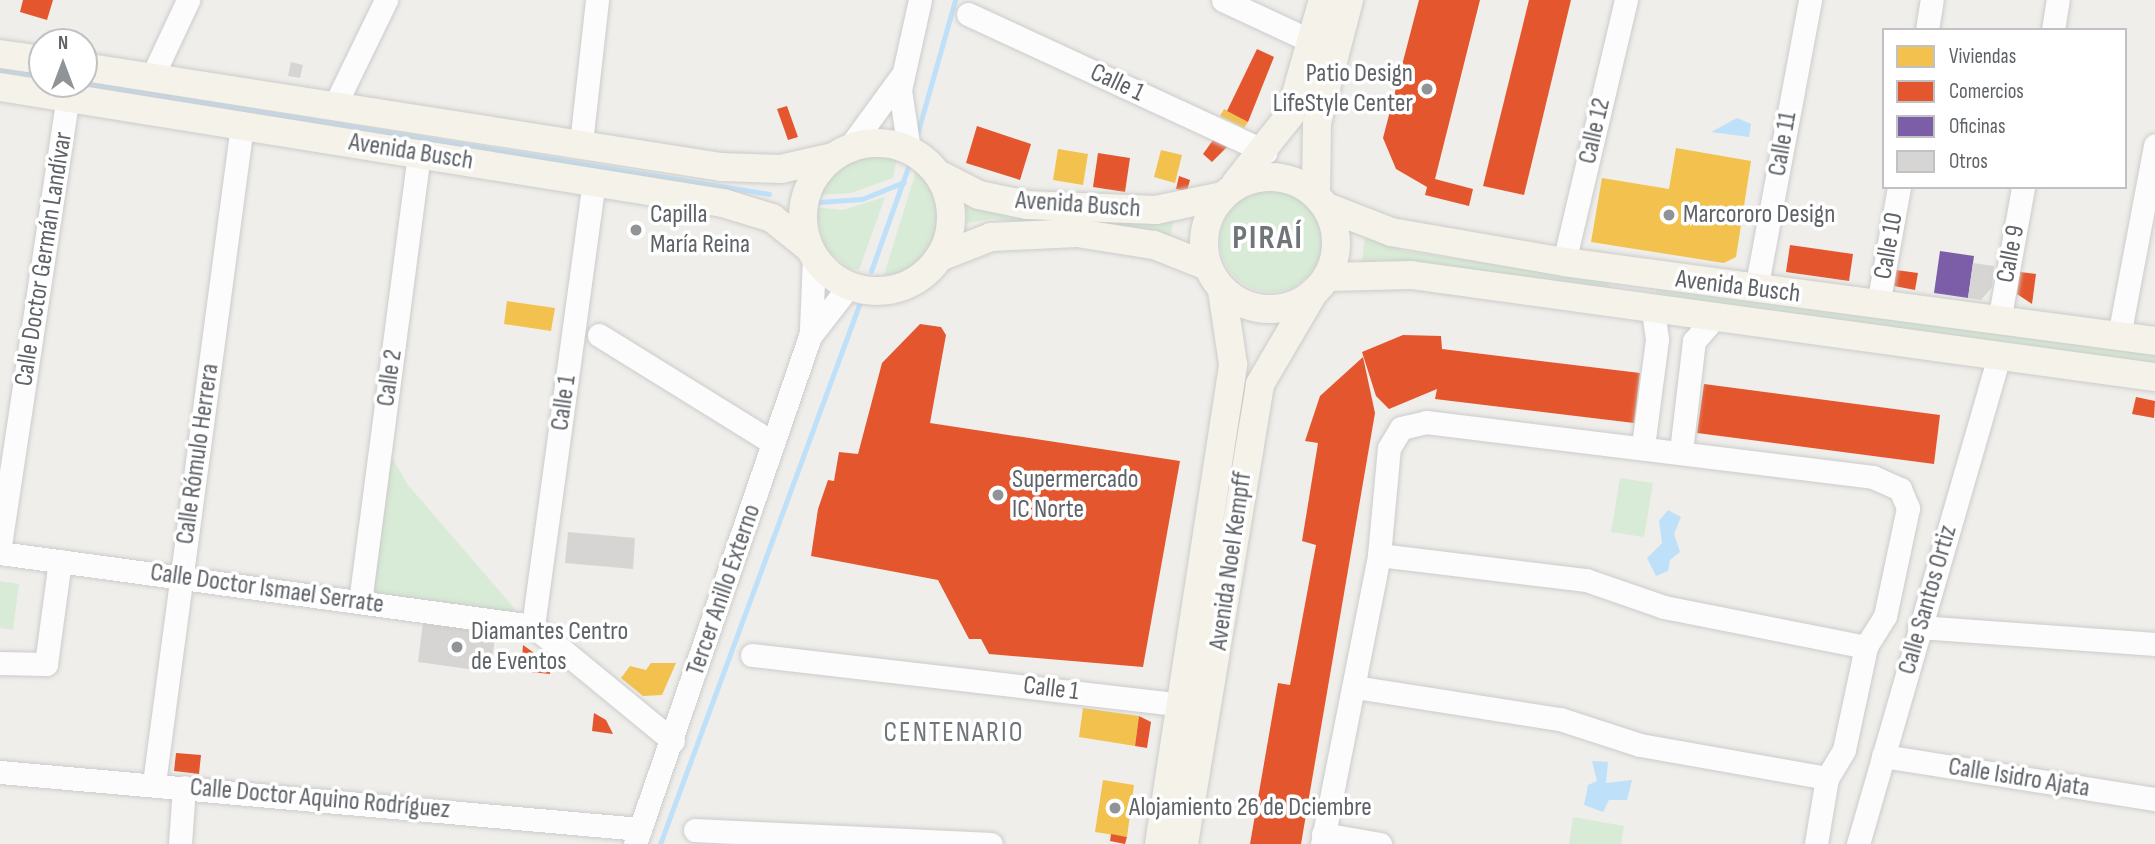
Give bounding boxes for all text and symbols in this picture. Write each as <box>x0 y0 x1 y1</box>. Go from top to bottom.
north arrow <box>28 28 98 98</box>
legend <box>1882 28 2127 189</box>
text: N <box>58 32 68 55</box>
text: Viviendas <box>1949 44 2016 69</box>
street label: Calle 1 <box>1085 57 1149 109</box>
place label: Patio Design LifeStyle Center <box>1273 58 1413 119</box>
text: Comercios <box>1949 79 2024 104</box>
marker: Patio Design LifeStyle Center <box>1419 81 1435 97</box>
street label: Calle 12 <box>1572 95 1618 167</box>
street label: Calle 11 <box>1762 109 1804 179</box>
text: Oficinas <box>1949 114 2005 139</box>
street label: Avenida Busch <box>347 127 475 177</box>
street label: Calle Doctor Germán Landívar <box>9 130 79 388</box>
text: Otros <box>1949 149 1988 174</box>
street label: Avenida Busch <box>1014 185 1142 225</box>
place label: Capilla María Reina <box>650 199 750 260</box>
place label: Marcororo Design <box>1683 199 1835 231</box>
marker: Marcororo Design <box>1661 207 1677 223</box>
street label: Calle 10 <box>1868 210 1910 282</box>
district label: PIRAÍ <box>1233 219 1303 259</box>
marker: Capilla María Reina <box>628 222 644 238</box>
street label: Calle 9 <box>1990 223 2032 285</box>
street label: Avenida Busch <box>1674 264 1802 310</box>
street label: Calle 2 <box>371 348 409 408</box>
street label: Calle Rómulo Herrera <box>170 362 226 546</box>
street label: Calle 1 <box>545 373 583 433</box>
place label: Supermercado IC Norte <box>1012 464 1139 526</box>
street label: Avenida Noel Kempff <box>1203 470 1259 652</box>
marker: Supermercado IC Norte <box>990 487 1006 503</box>
street label: Tercer Anillo Externo <box>680 500 768 680</box>
street label: Calle Santos Ortiz <box>1892 522 1964 678</box>
street label: Calle Doctor Ismael Serrate <box>148 557 386 621</box>
place label: Diamantes Centro de Eventos <box>471 616 628 678</box>
marker: Diamantes Centro de Eventos <box>449 639 465 655</box>
street label: Calle 1 <box>1022 670 1080 708</box>
district label: CENTENARIO <box>885 716 1023 750</box>
street label: Calle Isidro Ajata <box>1946 751 2092 805</box>
street label: Calle Doctor Aquino Rodríguez <box>189 772 451 826</box>
place label: Alojamiento 26 de Dciembre <box>1129 792 1372 824</box>
marker: Alojamiento 26 de Dciembre <box>1107 800 1123 816</box>

